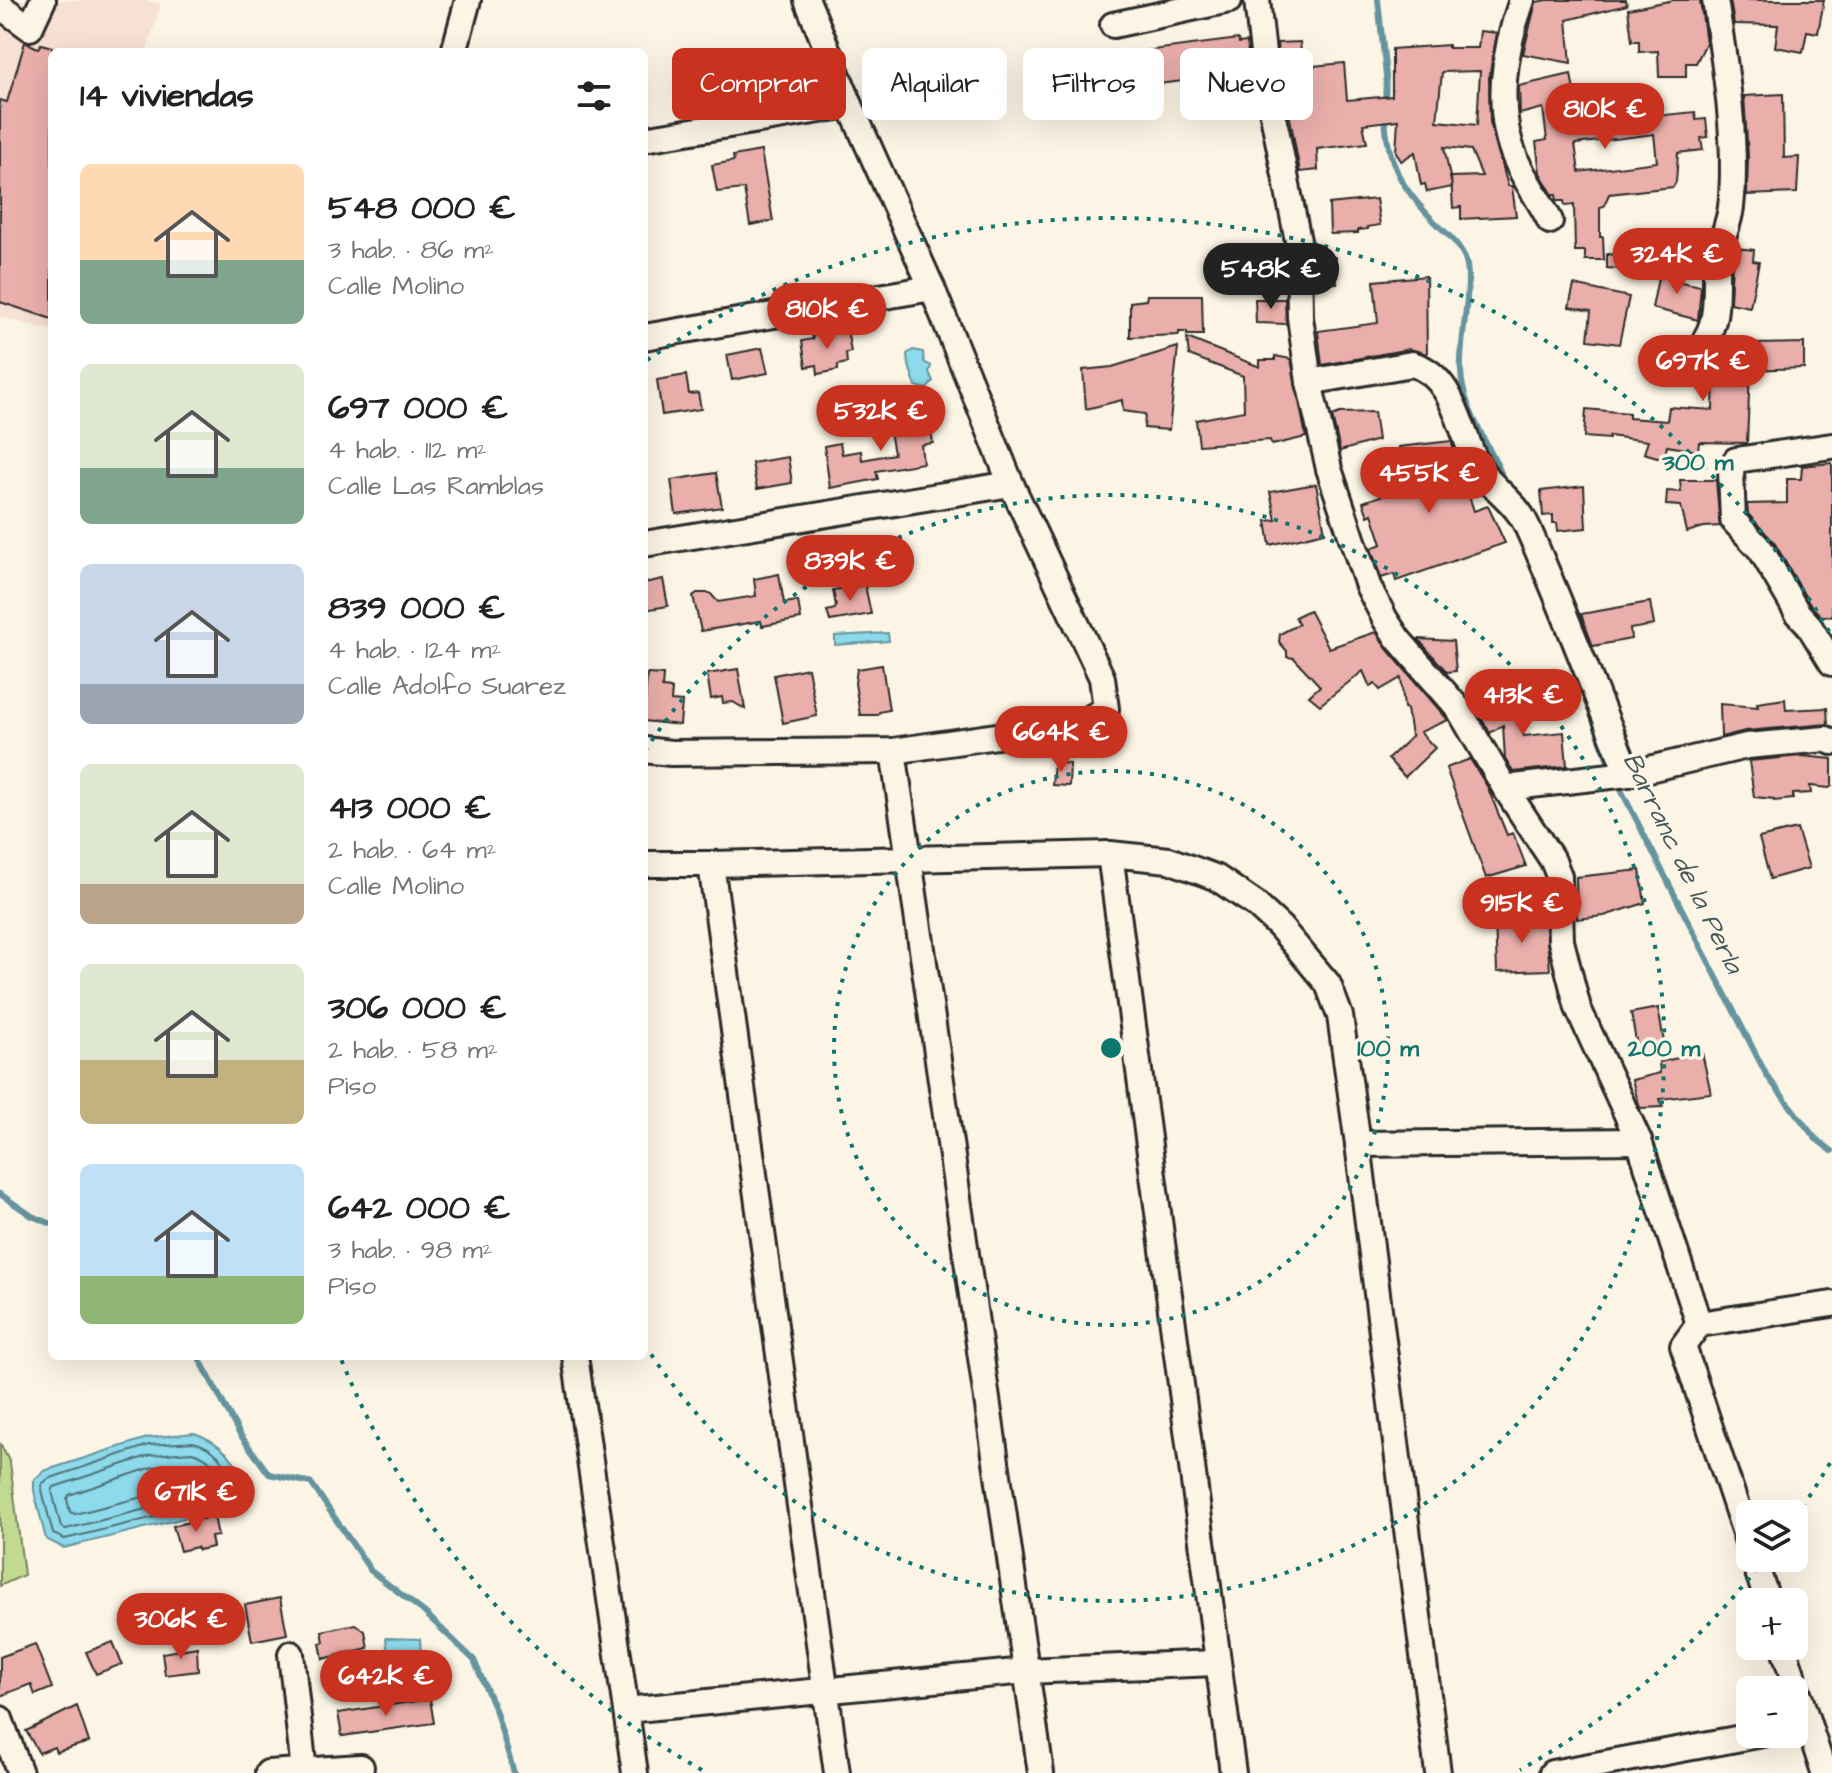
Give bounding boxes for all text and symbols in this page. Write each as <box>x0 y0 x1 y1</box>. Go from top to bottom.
chip: Comprar <box>672 48 846 120</box>
chip: Alquilar <box>862 48 1007 120</box>
chip: Filtros <box>1023 48 1164 120</box>
chip: Nuevo <box>1180 48 1313 120</box>
text: 14 viviendas <box>80 72 254 120</box>
icon: filters <box>572 74 616 118</box>
pin: 810K € <box>1540 83 1670 151</box>
text: 810K € <box>1563 91 1647 127</box>
text: 548 000 € <box>328 184 516 232</box>
icon: home <box>144 196 240 292</box>
pin: 324K € <box>1612 228 1742 296</box>
text: 3 hab. · 86 m² <box>328 232 494 268</box>
text: 324K € <box>1631 236 1723 272</box>
pin: 548K € <box>1206 243 1336 311</box>
text: 548K € <box>1221 251 1321 287</box>
text: Calle Molino <box>328 268 464 304</box>
pin: 810K € <box>762 283 892 351</box>
text: 810K € <box>785 291 869 327</box>
pin: 697K € <box>1638 335 1768 403</box>
text: 697K € <box>1656 343 1750 379</box>
text: 697 000 € <box>328 384 508 432</box>
pin: 532K € <box>816 385 946 453</box>
text: 532K € <box>834 393 928 429</box>
icon: home <box>144 396 240 492</box>
text: 4 hab. · 112 m² <box>328 432 487 468</box>
text: 300 m <box>1662 446 1734 480</box>
pin: 455K € <box>1364 447 1494 515</box>
text: 455K € <box>1378 455 1480 491</box>
text: Calle Las Ramblas <box>328 468 544 504</box>
pin: 839K € <box>785 535 915 603</box>
text: 839K € <box>804 543 896 579</box>
text: 839 000 € <box>328 584 505 632</box>
icon: home <box>144 596 240 692</box>
text: 4 hab. · 124 m² <box>328 632 501 668</box>
text: Calle Adolfo Suarez <box>328 668 566 704</box>
pin: 413K € <box>1458 669 1588 737</box>
text: 413K € <box>1482 677 1564 713</box>
pin: 664K € <box>996 706 1126 774</box>
text: 664K € <box>1012 714 1110 750</box>
water label: Barranc de la Perla <box>1614 747 1753 981</box>
text: 413 000 € <box>328 784 491 832</box>
icon: home <box>144 796 240 892</box>
text: 2 hab. · 64 m² <box>328 832 497 868</box>
text: Calle Molino <box>328 868 464 904</box>
pin: 915K € <box>1457 877 1587 945</box>
text: 915K € <box>1480 885 1564 921</box>
text: 306 000 € <box>328 984 507 1032</box>
icon: home <box>144 996 240 1092</box>
text: 2 hab. · 58 m² <box>328 1032 498 1068</box>
text: 100 m <box>1357 1032 1419 1066</box>
text: 200 m <box>1627 1032 1700 1066</box>
centre of rings <box>1097 1034 1125 1062</box>
text: Piso <box>328 1068 376 1104</box>
text: 642 000 € <box>328 1184 511 1232</box>
icon: home <box>144 1196 240 1292</box>
text: 3 hab. · 98 m² <box>328 1232 493 1268</box>
text: Piso <box>328 1268 376 1304</box>
pin: 671K € <box>131 1466 261 1534</box>
text: 671K € <box>155 1474 237 1510</box>
map controls <box>1736 1500 1808 1748</box>
button: layers <box>1736 1500 1808 1572</box>
button: + <box>1736 1588 1808 1660</box>
pin: 306K € <box>116 1593 246 1661</box>
text: 306K € <box>135 1601 227 1637</box>
pin: 642K € <box>321 1650 451 1718</box>
text: 642K € <box>338 1658 434 1694</box>
button: − <box>1736 1676 1808 1748</box>

